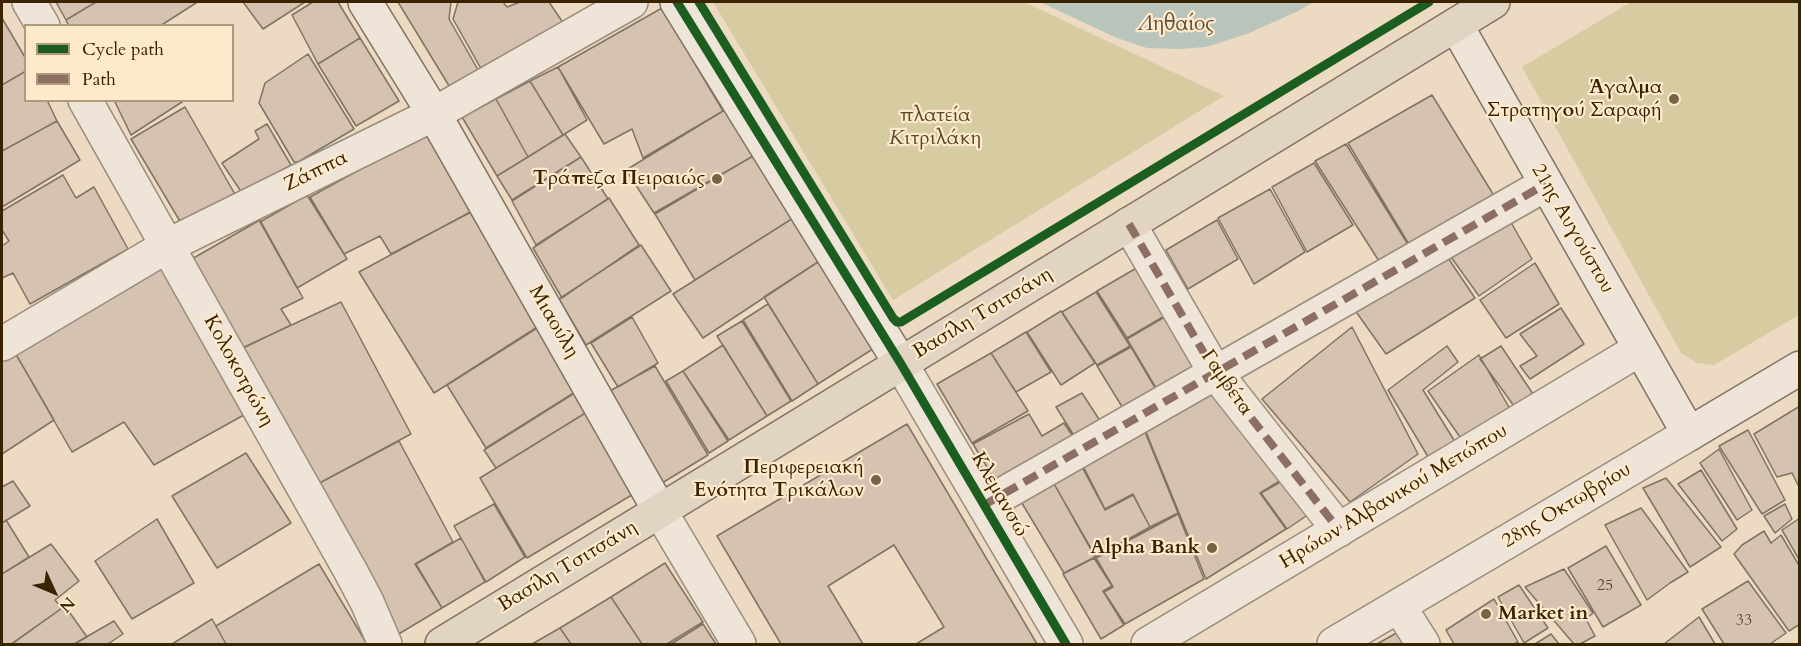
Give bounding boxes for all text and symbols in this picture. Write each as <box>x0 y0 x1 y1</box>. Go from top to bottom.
water label: Ληθαίος <box>1140 12 1214 38</box>
legend <box>24 24 234 102</box>
text: Cycle path <box>82 37 164 62</box>
text: Path <box>82 67 116 92</box>
place label: Άγαλμα Στρατηγού Σαραφή <box>1487 76 1662 123</box>
marker: Άγαλμα Στρατηγού Σαραφή <box>1667 92 1681 106</box>
park label: πλατεία Κιτριλάκη <box>889 104 981 151</box>
street label: Ζάππα <box>281 146 351 198</box>
street label: 21ης Αυγούστου <box>1525 160 1619 298</box>
place label: Τράπεζα Πειραιώς <box>533 167 705 191</box>
marker: Τράπεζα Πειραιώς <box>710 172 724 186</box>
street label: Βασίλη Τσιτσάνη <box>909 263 1057 365</box>
street label: Μιαούλη <box>523 282 583 362</box>
street label: Κολοκοτρώνη <box>198 311 278 431</box>
street label: Γαμβέτα <box>1195 346 1257 420</box>
street label: Ηρώων Αλβανικού Μετώπου <box>1276 419 1512 575</box>
street label: Κλεμανσώ <box>965 448 1033 542</box>
place label: Περιφερειακή Ενότητα Τρικάλων <box>693 456 864 503</box>
street label: 28ης Οκτωβρίου <box>1498 458 1636 554</box>
marker: Περιφερειακή Ενότητα Τρικάλων <box>869 473 883 487</box>
street label: Βασίλη Τσιτσάνη <box>494 516 642 618</box>
place label: Alpha Bank <box>1090 536 1200 560</box>
marker: Alpha Bank <box>1205 541 1219 555</box>
north arrow <box>24 562 84 622</box>
house number: 25 <box>1597 576 1613 596</box>
text: N <box>54 592 80 617</box>
place label: Market in <box>1498 602 1588 626</box>
marker: Market in <box>1479 607 1493 621</box>
house number: 33 <box>1736 611 1752 631</box>

